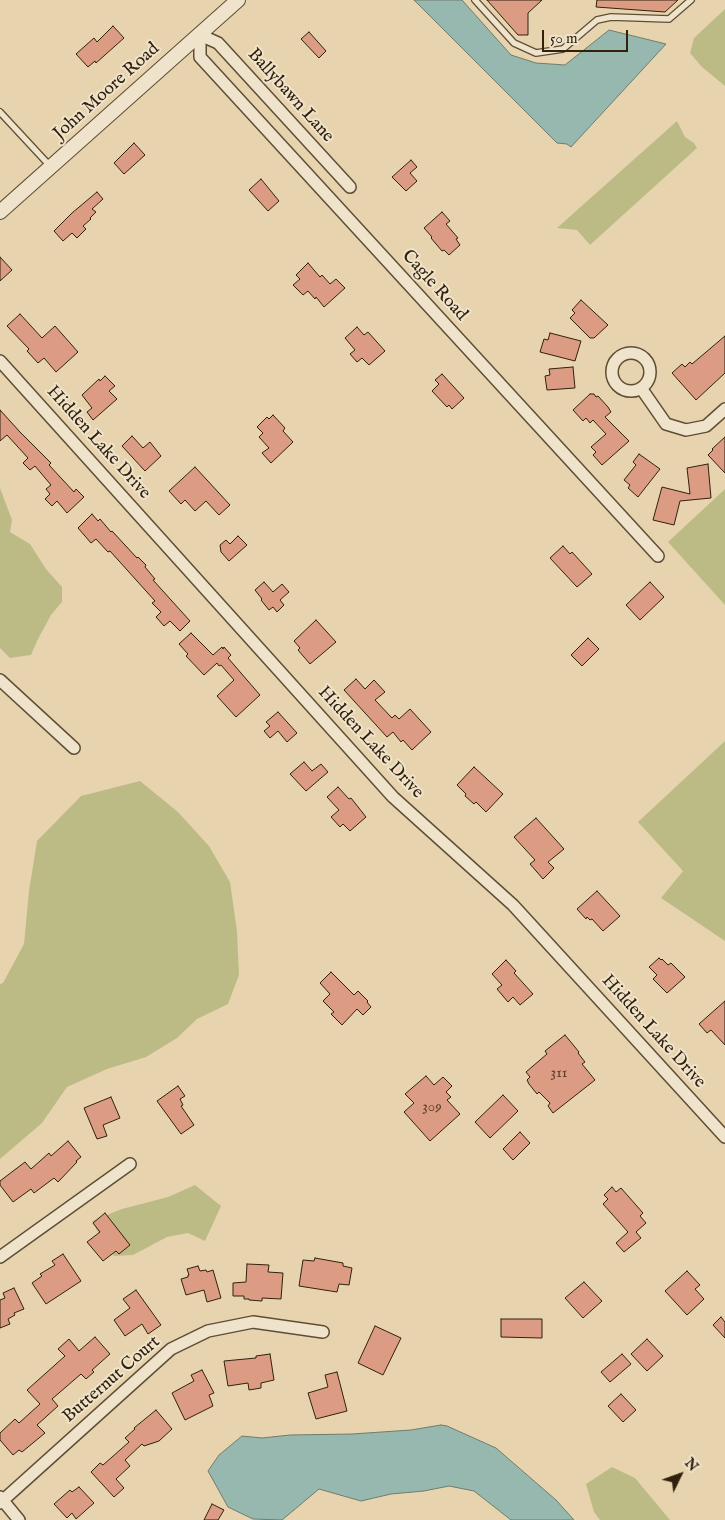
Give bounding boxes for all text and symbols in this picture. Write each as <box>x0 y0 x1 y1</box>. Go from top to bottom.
scale bar <box>545 20 631 52</box>
text: 50 m <box>550 29 578 48</box>
street label: John Moore Road <box>50 39 164 145</box>
street label: Ballybawn Lane <box>242 45 338 147</box>
street label: Cagle Road <box>396 246 472 326</box>
street label: Hidden Lake Drive <box>41 382 155 504</box>
street label: Hidden Lake Drive <box>313 682 427 804</box>
street label: Hidden Lake Drive <box>596 971 710 1093</box>
house number: 311 <box>551 1065 567 1083</box>
house number: 309 <box>422 1099 442 1117</box>
street label: Butternut Court <box>59 1332 165 1428</box>
north arrow <box>655 1450 705 1500</box>
text: N <box>680 1454 702 1475</box>

